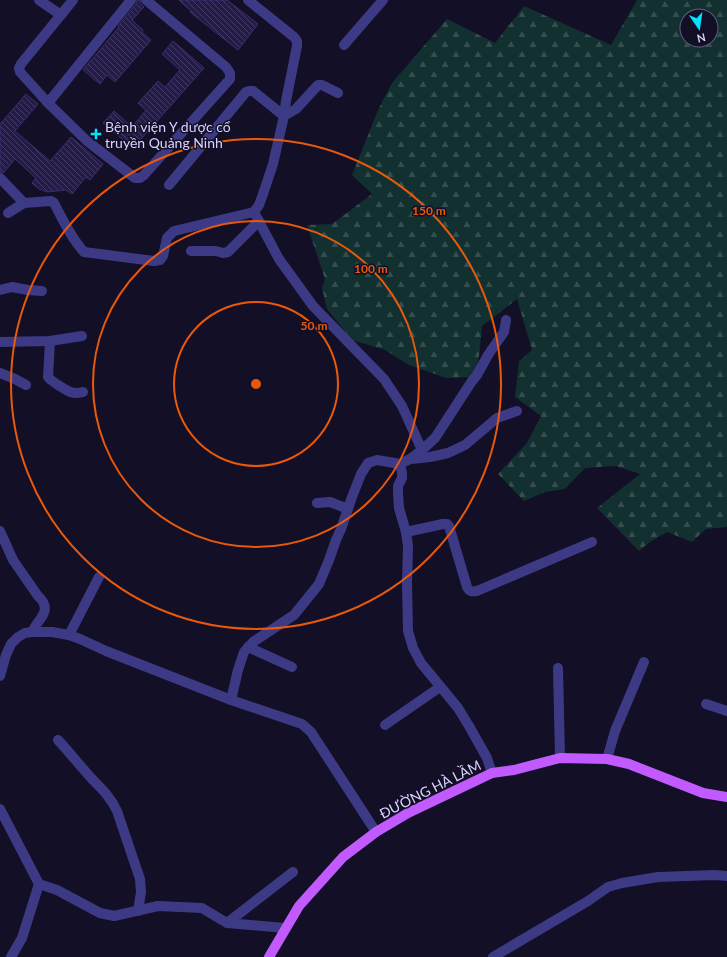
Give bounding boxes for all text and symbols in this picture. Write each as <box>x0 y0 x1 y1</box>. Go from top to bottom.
north arrow <box>679 8 719 48</box>
text: N <box>696 31 707 46</box>
place label: Bệnh viện Y dược cổ truyền Quảng Ninh <box>105 118 231 151</box>
marker: Bệnh viện Y dược cổ truyền Quảng Ninh <box>90 128 102 140</box>
text: 150 m <box>412 203 446 218</box>
text: 100 m <box>354 261 388 276</box>
text: 50 m <box>301 318 327 333</box>
centre of rings <box>249 377 263 391</box>
street label: ĐƯỜNG HÀ LẦM <box>376 756 484 822</box>

